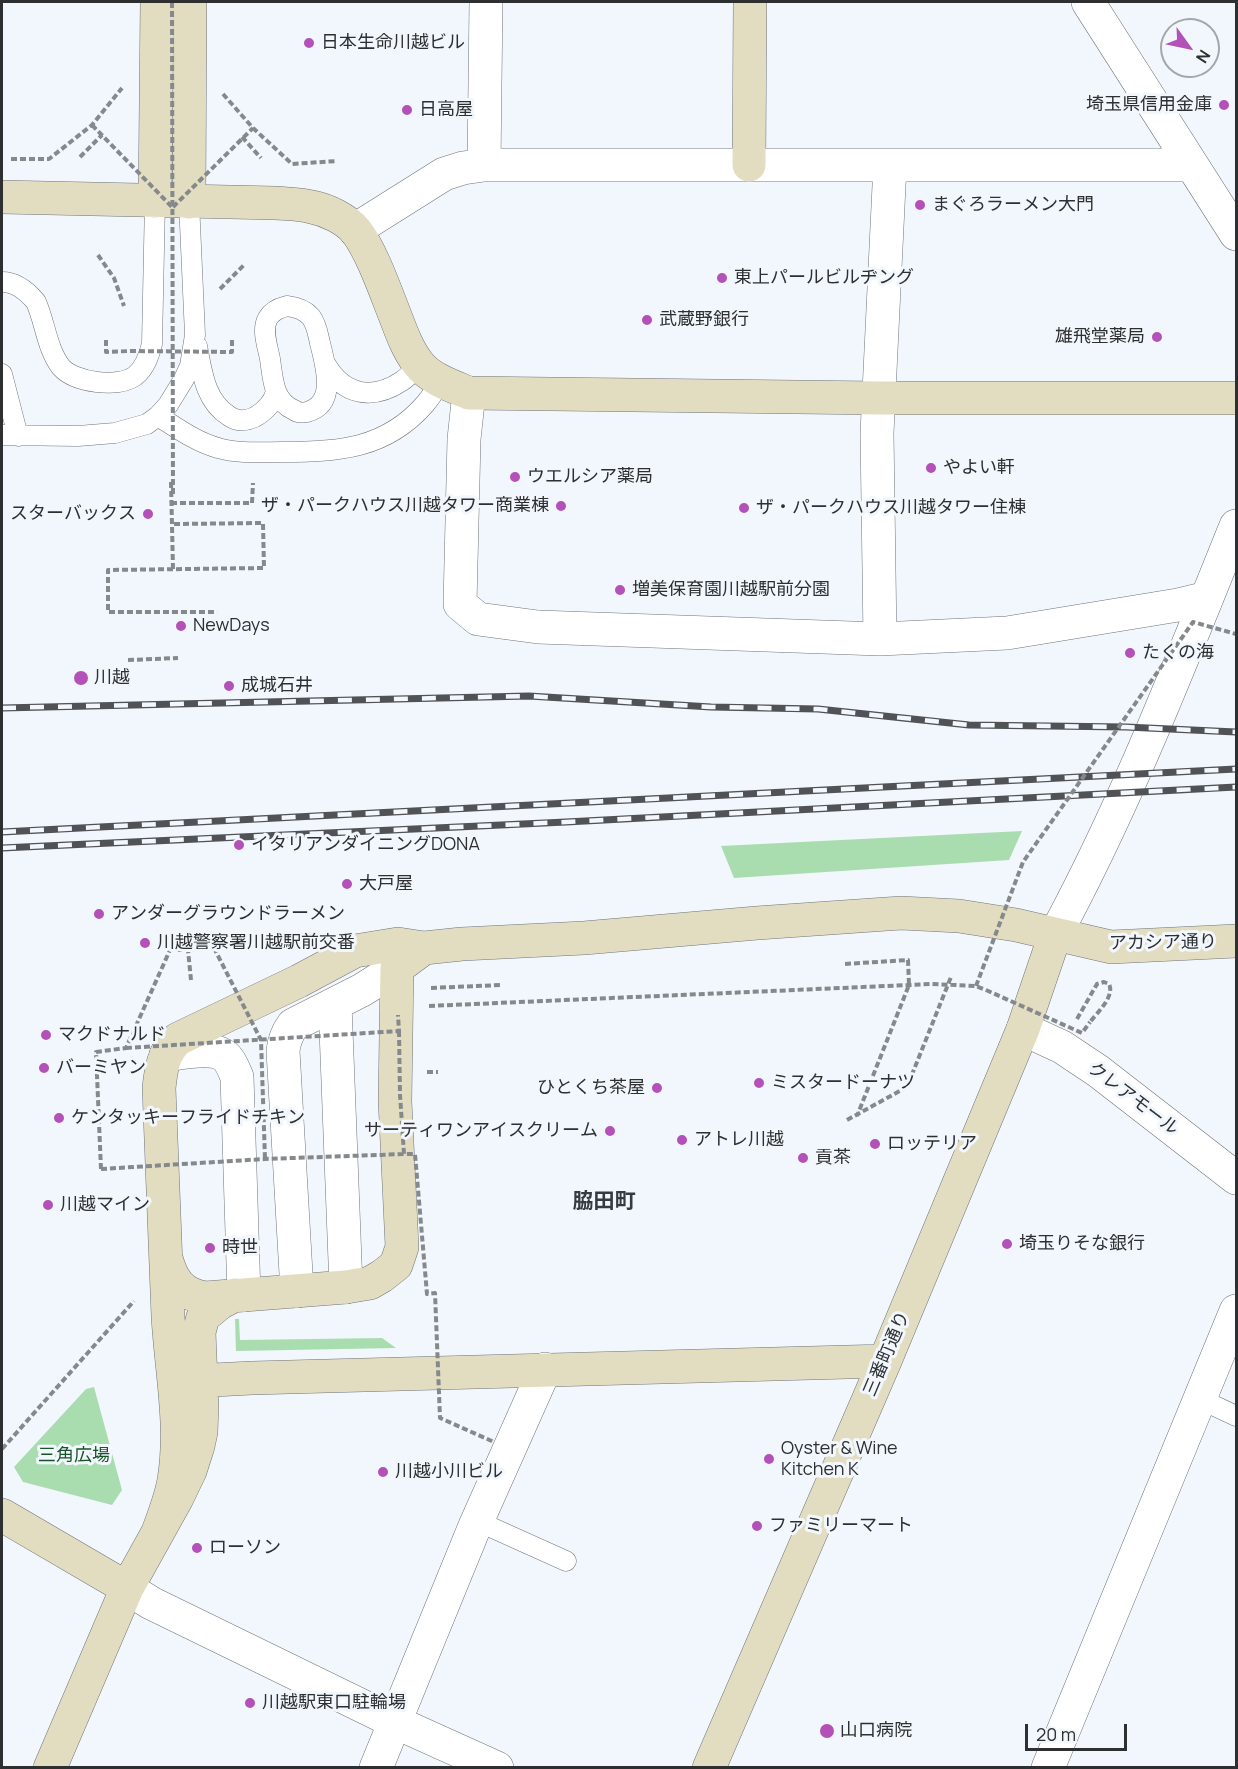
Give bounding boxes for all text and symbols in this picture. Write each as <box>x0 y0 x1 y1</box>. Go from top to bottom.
north arrow <box>1160 18 1220 78</box>
place label: 日本生命川越ビル <box>321 32 465 54</box>
marker: 日本生命川越ビル <box>302 36 316 50</box>
text: N <box>1191 46 1216 68</box>
place label: 埼玉県信用金庫 <box>1086 94 1212 116</box>
marker: 埼玉県信用金庫 <box>1217 98 1231 112</box>
place label: 日高屋 <box>419 99 473 121</box>
marker: 日高屋 <box>400 103 414 117</box>
place label: まぐろラーメン大門 <box>932 194 1094 216</box>
marker: まぐろラーメン大門 <box>913 198 927 212</box>
place label: 東上パールビルヂング <box>734 267 914 289</box>
marker: 東上パールビルヂング <box>715 271 729 285</box>
place label: 武蔵野銀行 <box>659 309 749 331</box>
marker: 武蔵野銀行 <box>640 313 654 327</box>
place label: 雄飛堂薬局 <box>1055 326 1145 348</box>
marker: 雄飛堂薬局 <box>1150 330 1164 344</box>
place label: やよい軒 <box>943 457 1015 479</box>
marker: やよい軒 <box>924 461 938 475</box>
place label: ウエルシア薬局 <box>527 466 653 488</box>
marker: ウエルシア薬局 <box>508 470 522 484</box>
place label: ザ・パークハウス川越タワー商業棟 <box>261 495 549 517</box>
place label: ザ・パークハウス川越タワー住棟 <box>756 497 1026 519</box>
marker: ザ・パークハウス川越タワー商業棟 <box>554 499 568 513</box>
marker: ザ・パークハウス川越タワー住棟 <box>737 501 751 515</box>
place label: スターバックス <box>10 503 136 525</box>
marker: スターバックス <box>141 507 155 521</box>
place label: 増美保育園川越駅前分園 <box>632 579 830 601</box>
marker: 増美保育園川越駅前分園 <box>613 583 627 597</box>
place label: NewDays <box>193 615 270 637</box>
marker: NewDays <box>174 619 188 633</box>
place label: たくの海 <box>1142 642 1214 664</box>
marker: たくの海 <box>1123 646 1137 660</box>
place label: 川越 <box>94 667 130 689</box>
marker: 川越 <box>72 669 90 687</box>
place label: 成城石井 <box>241 675 313 697</box>
marker: 成城石井 <box>222 679 236 693</box>
place label: イタリアンダイニングDONA <box>251 834 480 856</box>
marker: イタリアンダイニングDONA <box>232 838 246 852</box>
place label: 大戸屋 <box>359 873 413 895</box>
marker: 大戸屋 <box>340 877 354 891</box>
place label: アンダーグラウンドラーメン <box>111 903 345 925</box>
marker: アンダーグラウンドラーメン <box>92 907 106 921</box>
street label: アカシア通り <box>1109 931 1217 955</box>
place label: 川越警察署川越駅前交番 <box>157 932 355 954</box>
marker: 川越警察署川越駅前交番 <box>138 936 152 950</box>
place label: マクドナルド <box>58 1024 166 1046</box>
marker: マクドナルド <box>39 1028 53 1042</box>
place label: バーミヤン <box>56 1057 146 1079</box>
street label: クレアモール <box>1083 1058 1183 1140</box>
marker: バーミヤン <box>37 1061 51 1075</box>
place label: ミスタードーナツ <box>771 1072 915 1094</box>
marker: ミスタードーナツ <box>752 1076 766 1090</box>
place label: ひとくち茶屋 <box>537 1077 645 1099</box>
marker: ひとくち茶屋 <box>650 1081 664 1095</box>
place label: ケンタッキーフライドチキン <box>71 1107 305 1129</box>
marker: ケンタッキーフライドチキン <box>52 1111 66 1125</box>
place label: サーティワンアイスクリーム <box>364 1120 598 1142</box>
marker: サーティワンアイスクリーム <box>603 1124 617 1138</box>
place label: アトレ川越 <box>694 1129 784 1151</box>
marker: アトレ川越 <box>675 1133 689 1147</box>
place label: ロッテリア <box>887 1133 977 1155</box>
marker: ロッテリア <box>868 1137 882 1151</box>
place label: 貢茶 <box>815 1147 851 1169</box>
marker: 貢茶 <box>796 1151 810 1165</box>
district label: 脇田町 <box>573 1189 635 1215</box>
place label: 川越マイン <box>60 1194 150 1216</box>
marker: 川越マイン <box>41 1198 55 1212</box>
place label: 埼玉りそな銀行 <box>1019 1233 1145 1255</box>
place label: 時世 <box>222 1237 258 1259</box>
marker: 埼玉りそな銀行 <box>1000 1237 1014 1251</box>
marker: 時世 <box>203 1241 217 1255</box>
street label: 三番町通り <box>859 1308 915 1400</box>
place label: Oyster & Wine Kitchen K <box>781 1438 898 1480</box>
park label: 三角広場 <box>38 1445 110 1467</box>
marker: Oyster & Wine Kitchen K <box>762 1452 776 1466</box>
place label: 川越小川ビル <box>395 1461 503 1483</box>
marker: 川越小川ビル <box>376 1465 390 1479</box>
place label: ファミリーマート <box>769 1515 913 1537</box>
marker: ファミリーマート <box>750 1519 764 1533</box>
place label: ローソン <box>209 1537 281 1559</box>
marker: ローソン <box>190 1541 204 1555</box>
place label: 川越駅東口駐輪場 <box>262 1692 406 1714</box>
marker: 川越駅東口駐輪場 <box>243 1696 257 1710</box>
scale bar <box>1028 1712 1130 1750</box>
place label: 山口病院 <box>840 1720 912 1742</box>
marker: 山口病院 <box>818 1722 836 1740</box>
text: 20 m <box>1036 1722 1076 1746</box>

